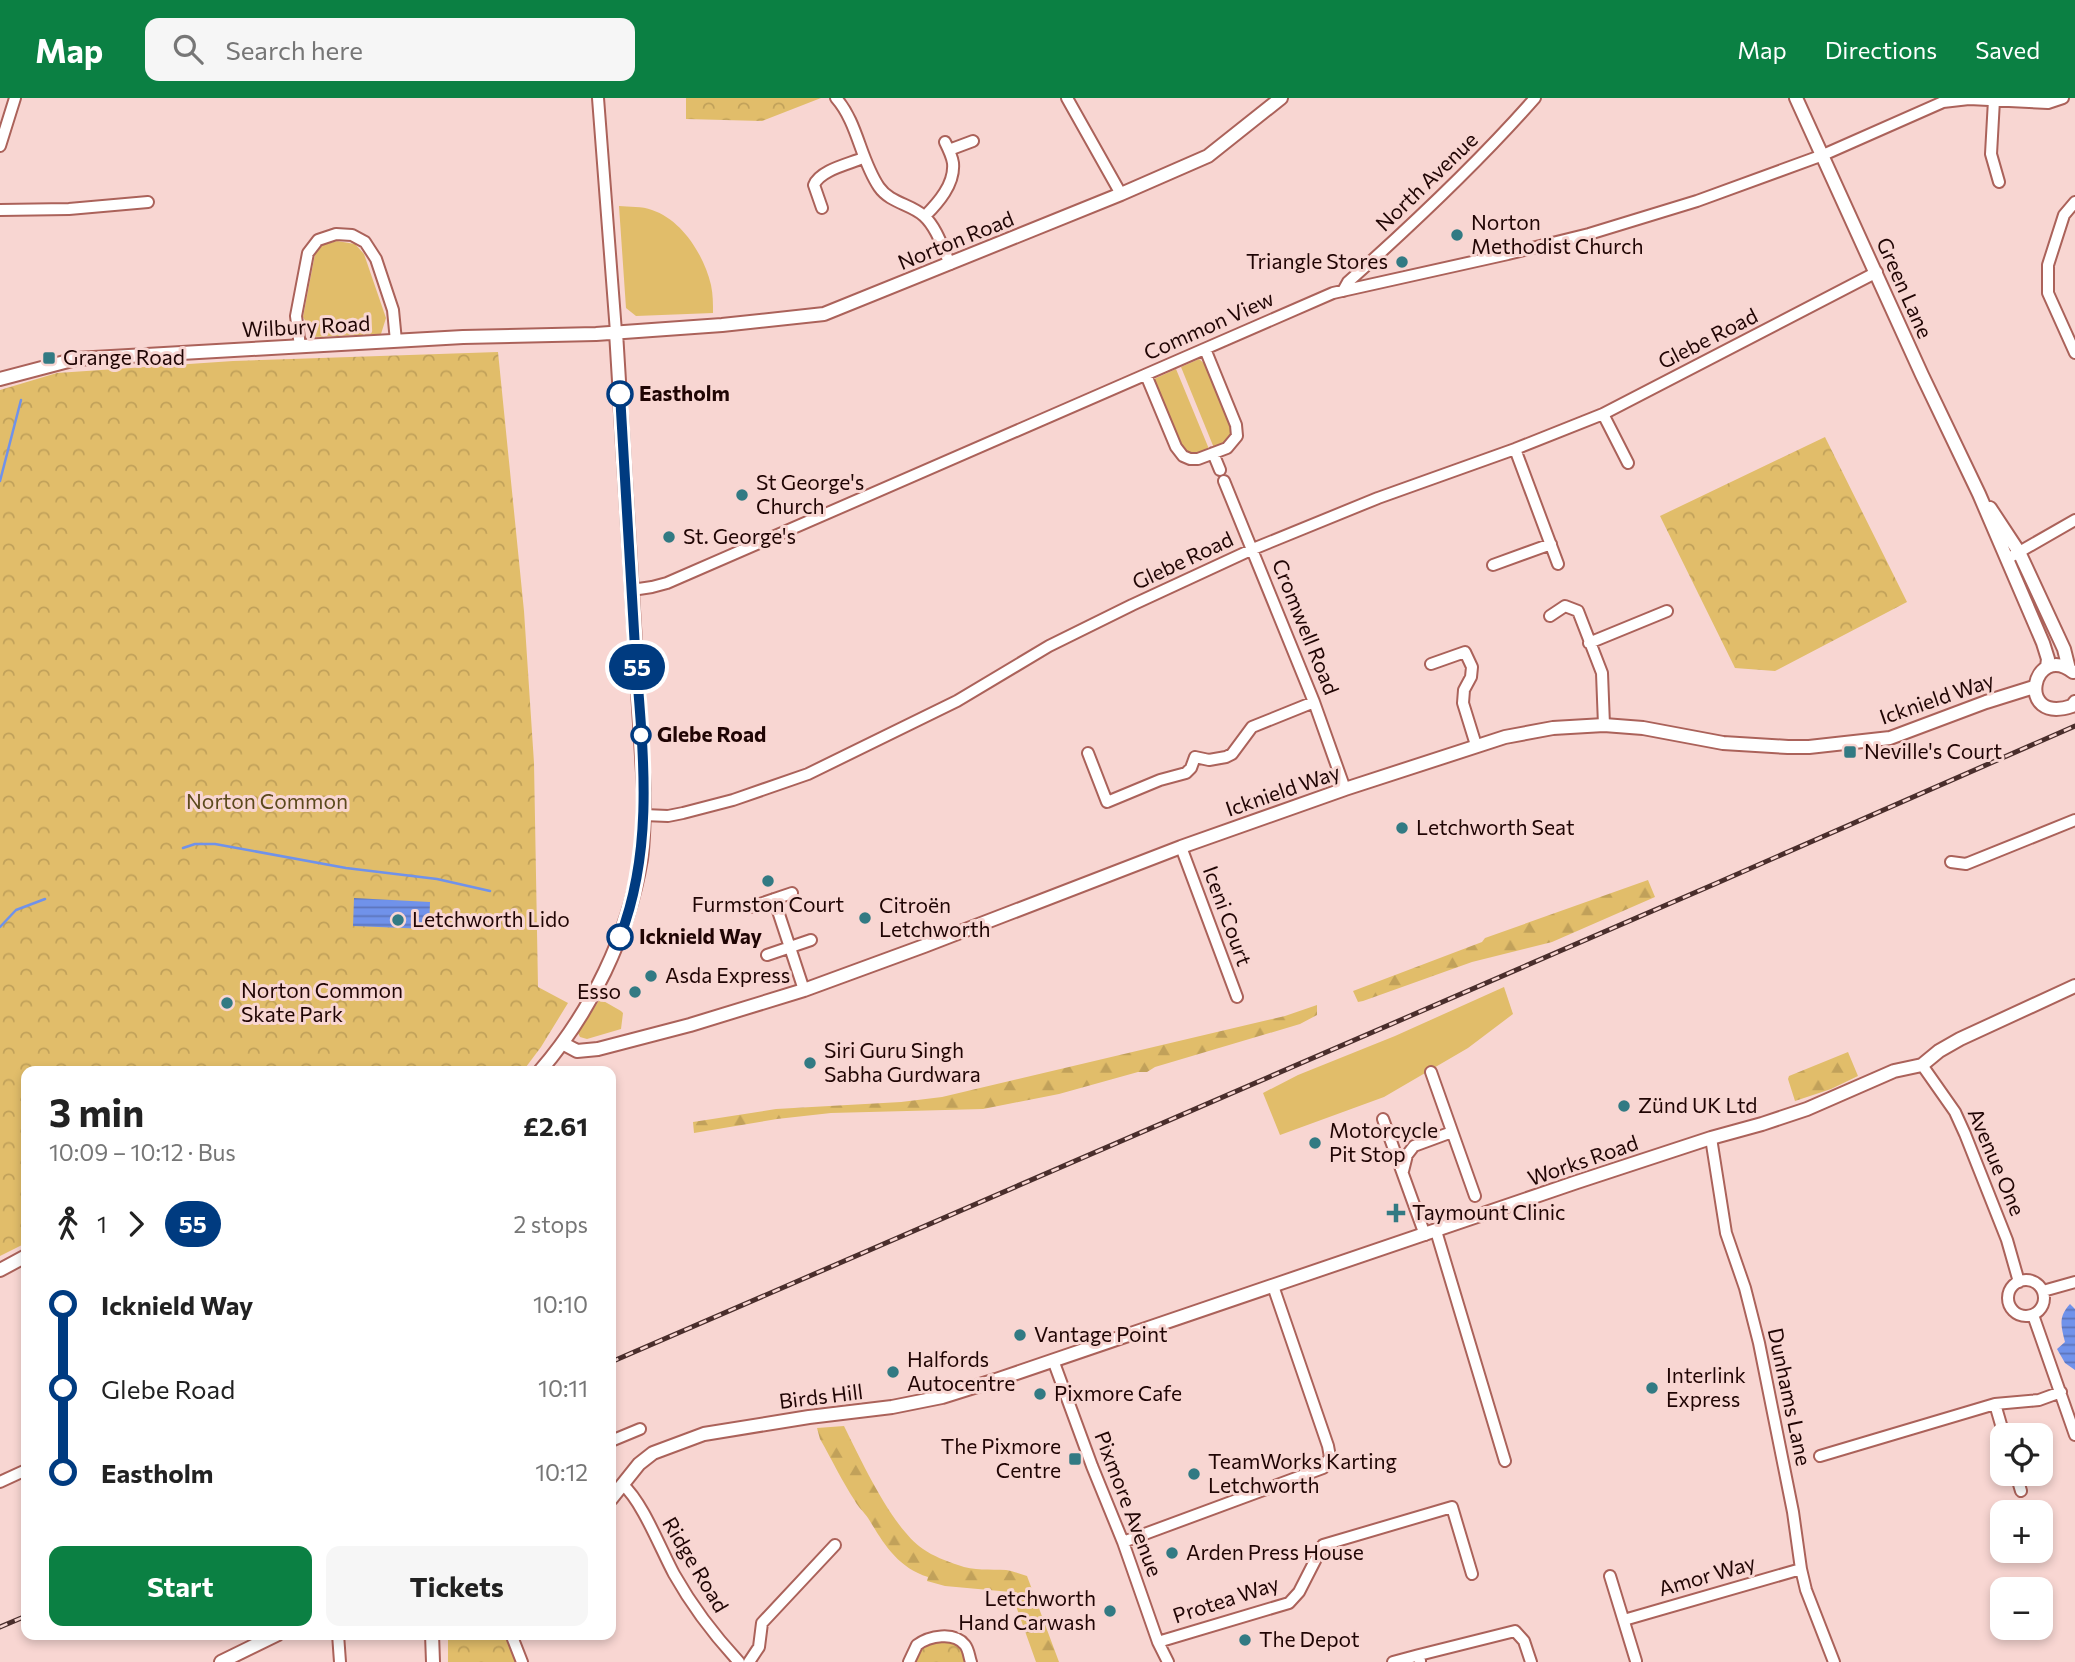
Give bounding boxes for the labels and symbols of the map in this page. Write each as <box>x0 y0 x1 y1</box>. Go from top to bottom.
street label: North Avenue <box>1370 126 1482 236</box>
street label: Norton Road <box>894 205 1017 274</box>
place label: Norton Methodist Church <box>1471 209 1643 258</box>
marker: Norton Methodist Church <box>1449 227 1465 243</box>
street label: Green Lane <box>1872 233 1939 342</box>
place label: Triangle Stores <box>1246 248 1388 273</box>
marker: Triangle Stores <box>1394 254 1410 270</box>
street label: Common View <box>1140 285 1277 364</box>
street label: Glebe Road <box>1653 302 1761 373</box>
street label: Wilbury Road <box>241 310 371 341</box>
place label: Grange Road <box>63 344 185 369</box>
marker: Grange Road <box>41 350 57 366</box>
place label: Eastholm <box>639 380 730 405</box>
marker: Eastholm <box>607 381 633 407</box>
place label: St George's Church <box>756 469 864 518</box>
marker: St George's Church <box>734 487 750 503</box>
place label: St. George's <box>683 523 796 548</box>
street label: Glebe Road <box>1128 525 1237 594</box>
marker: St. George's <box>661 529 677 545</box>
street label: Cromwell Road <box>1268 555 1345 698</box>
line badge: 55 <box>606 644 668 690</box>
street label: Icknield Way <box>1876 666 1997 729</box>
place label: Glebe Road <box>657 721 766 746</box>
marker: Glebe Road <box>631 725 651 745</box>
place label: Neville's Court <box>1864 738 2002 763</box>
marker: Neville's Court <box>1842 744 1858 760</box>
street label: Icknield Way <box>1222 758 1343 821</box>
park label: Norton Common <box>186 788 348 813</box>
place label: Letchworth Seat <box>1416 814 1575 839</box>
marker: Letchworth Seat <box>1394 820 1410 836</box>
street label: Iceni Court <box>1199 862 1258 969</box>
marker: Furmston Court <box>760 873 776 889</box>
place label: Furmston Court <box>692 891 844 916</box>
place label: Citroën Letchworth <box>879 892 991 941</box>
place label: Letchworth Lido <box>412 906 570 931</box>
marker: Citroën Letchworth <box>857 910 873 926</box>
marker: Letchworth Lido <box>390 912 406 928</box>
place label: Icknield Way <box>639 923 763 948</box>
marker: Icknield Way <box>607 924 633 950</box>
place label: Asda Express <box>665 962 790 987</box>
marker: Asda Express <box>643 968 659 984</box>
place label: Norton Common Skate Park <box>241 977 403 1026</box>
place label: Esso <box>577 978 621 1003</box>
marker: Esso <box>627 984 643 1000</box>
marker: Norton Common Skate Park <box>219 995 235 1011</box>
place label: Siri Guru Singh Sabha Gurdwara <box>824 1037 981 1086</box>
marker: Siri Guru Singh Sabha Gurdwara <box>802 1055 818 1071</box>
place label: Zünd UK Ltd <box>1638 1092 1757 1117</box>
marker: Zünd UK Ltd <box>1616 1098 1632 1114</box>
street label: Avenue One <box>1964 1104 2031 1219</box>
place label: Motorcycle Pit Stop <box>1329 1117 1438 1166</box>
street label: Works Road <box>1524 1129 1641 1190</box>
marker: Motorcycle Pit Stop <box>1307 1135 1323 1151</box>
place label: Taymount Clinic <box>1412 1199 1565 1224</box>
marker: Taymount Clinic <box>1386 1203 1406 1223</box>
place label: Vantage Point <box>1034 1321 1168 1346</box>
street label: Dunhams Lane <box>1764 1325 1817 1468</box>
marker: Vantage Point <box>1012 1327 1028 1343</box>
place label: Halfords Autocentre <box>907 1346 1015 1395</box>
place label: Interlink Express <box>1666 1362 1746 1411</box>
marker: Halfords Autocentre <box>885 1364 901 1380</box>
street label: Birds Hill <box>777 1378 864 1413</box>
place label: Pixmore Cafe <box>1054 1380 1182 1405</box>
marker: Interlink Express <box>1644 1380 1660 1396</box>
marker: Pixmore Cafe <box>1032 1386 1048 1402</box>
street label: Pixmore Avenue <box>1090 1427 1169 1580</box>
place label: The Pixmore Centre <box>941 1433 1061 1482</box>
place label: TeamWorks Karting Letchworth <box>1208 1448 1397 1497</box>
marker: The Pixmore Centre <box>1067 1451 1083 1467</box>
marker: TeamWorks Karting Letchworth <box>1186 1466 1202 1482</box>
street label: Ridge Road <box>658 1512 735 1616</box>
place label: Arden Press House <box>1186 1539 1364 1564</box>
marker: Arden Press House <box>1164 1545 1180 1561</box>
street label: Amor Way <box>1655 1549 1758 1600</box>
street label: Protea Way <box>1169 1570 1282 1627</box>
place label: Letchworth Hand Carwash <box>958 1585 1096 1634</box>
marker: Letchworth Hand Carwash <box>1102 1603 1118 1619</box>
place label: The Depot <box>1259 1626 1360 1651</box>
marker: The Depot <box>1237 1632 1253 1648</box>

